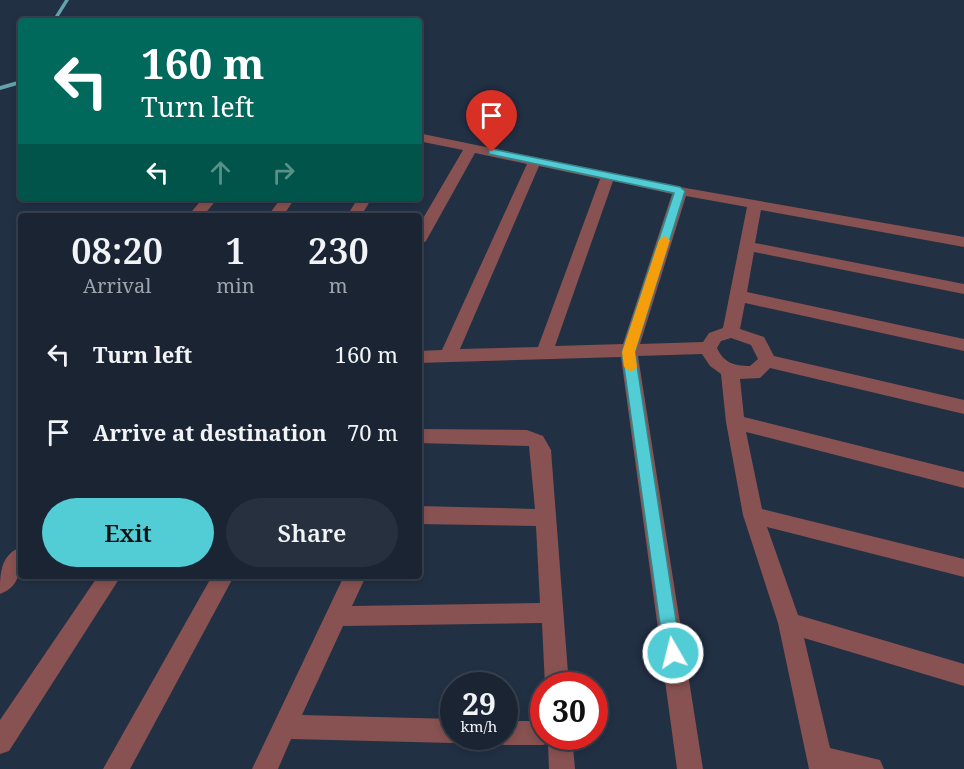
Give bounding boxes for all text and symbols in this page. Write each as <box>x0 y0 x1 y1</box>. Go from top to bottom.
text: 160 m <box>141 34 265 91</box>
icon: left <box>42 42 120 120</box>
text: Turn left <box>141 88 254 125</box>
pin <box>466 90 517 152</box>
icon: arrive <box>475 99 508 132</box>
icon: left <box>141 156 174 189</box>
icon: ahead <box>204 156 237 189</box>
icon: right <box>267 156 300 189</box>
text: 08:20 <box>71 226 163 275</box>
text: 1 <box>225 226 246 275</box>
text: 230 <box>308 226 369 275</box>
text: Arrival <box>83 272 151 299</box>
text: min <box>216 272 255 299</box>
text: m <box>329 272 348 299</box>
icon: left <box>42 338 75 371</box>
text: Turn left <box>93 339 192 369</box>
text: 160 m <box>335 339 398 369</box>
icon: arrive <box>42 416 75 449</box>
text: Arrive at destination <box>93 417 327 447</box>
text: 70 m <box>347 417 398 447</box>
button: Exit <box>42 498 214 567</box>
button: Share <box>226 498 398 567</box>
position arrow <box>641 621 705 685</box>
speed limit sign: 30 <box>530 672 608 750</box>
text: 29 <box>462 683 496 724</box>
text: km/h <box>461 716 497 736</box>

